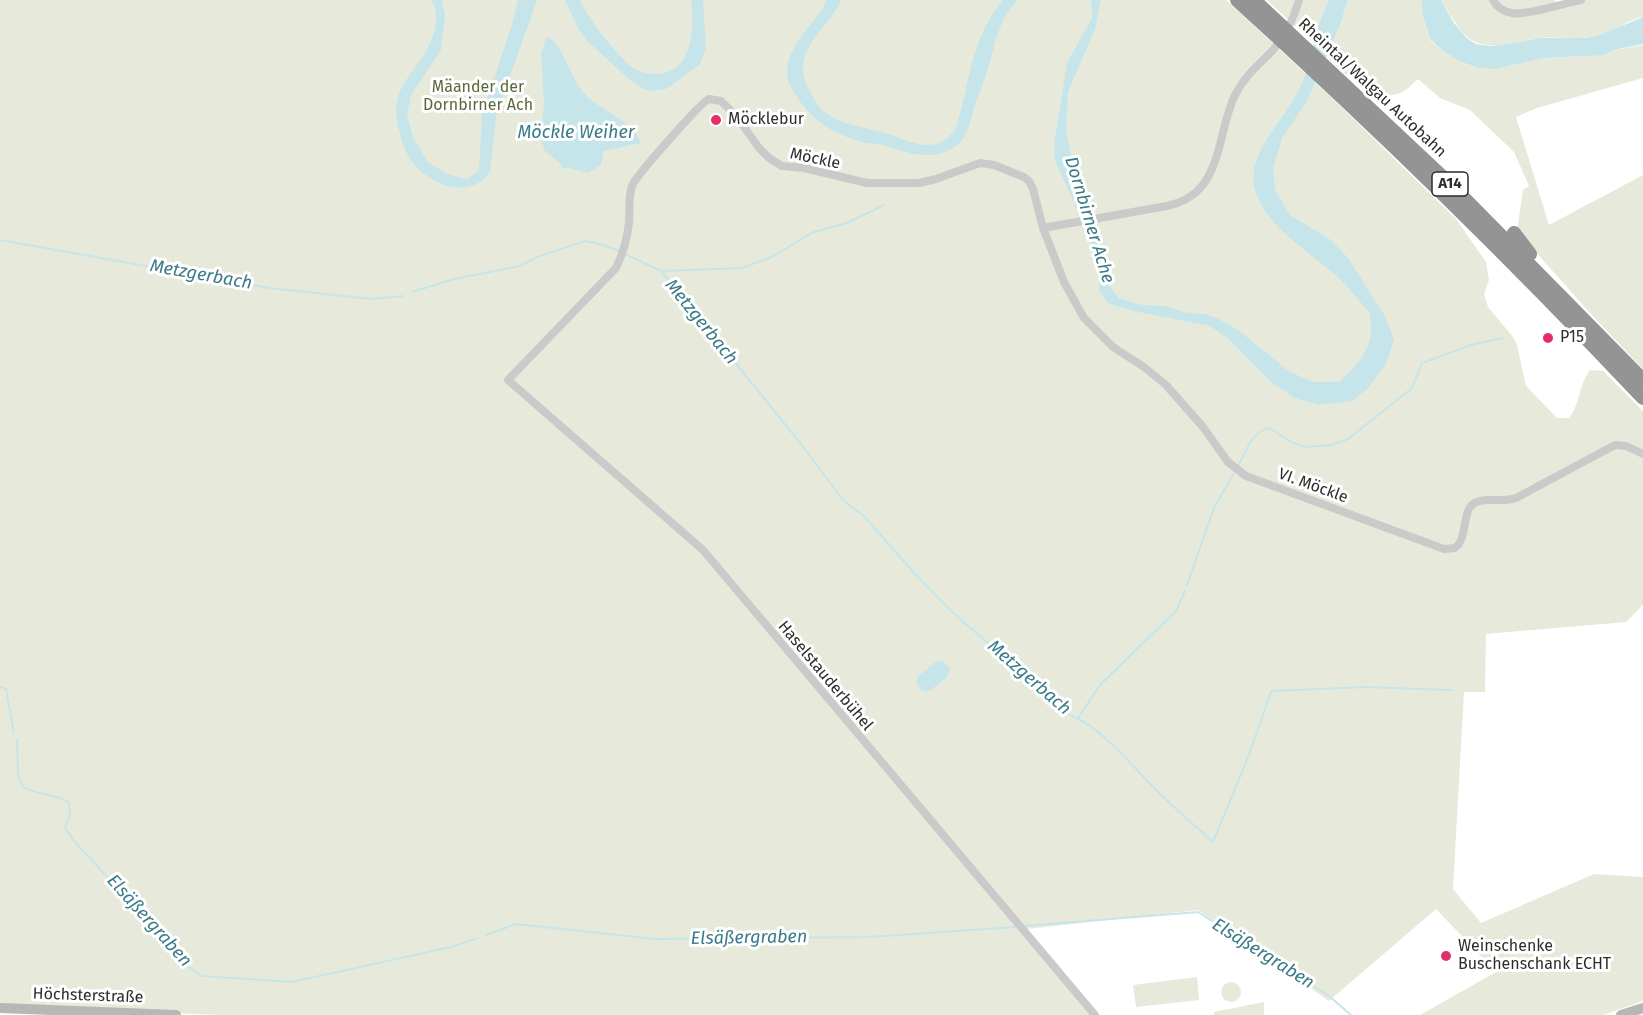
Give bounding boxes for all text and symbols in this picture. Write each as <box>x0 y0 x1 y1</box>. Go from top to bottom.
street label: Rheintal/Walgau Autobahn <box>1294 14 1450 162</box>
park label: Mäander der Dornbirner Ach <box>423 78 533 116</box>
place label: Möcklebur <box>728 110 804 130</box>
marker: Möcklebur <box>709 113 723 127</box>
water label: Möckle Weiher <box>517 122 635 144</box>
street label: Möckle <box>788 144 842 174</box>
water label: Dornbirner Ache <box>1059 154 1119 286</box>
road number: A14 <box>1432 172 1468 196</box>
water label: Metzgerbach <box>148 255 254 295</box>
water label: Metzgerbach <box>660 275 742 369</box>
place label: P15 <box>1560 328 1584 348</box>
marker: P15 <box>1541 331 1555 345</box>
street label: VI. Möckle <box>1276 465 1350 507</box>
street label: Haselstauderbühel <box>773 617 877 735</box>
water label: Metzgerbach <box>983 636 1075 720</box>
water label: Elsäßergraben <box>102 870 196 972</box>
water label: Elsäßergraben <box>1208 914 1318 994</box>
water label: Elsäßergraben <box>691 926 807 950</box>
place label: Weinschenke Buschenschank ECHT <box>1458 937 1611 975</box>
marker: Weinschenke Buschenschank ECHT <box>1439 949 1453 963</box>
street label: Höchsterstraße <box>32 984 144 1008</box>

